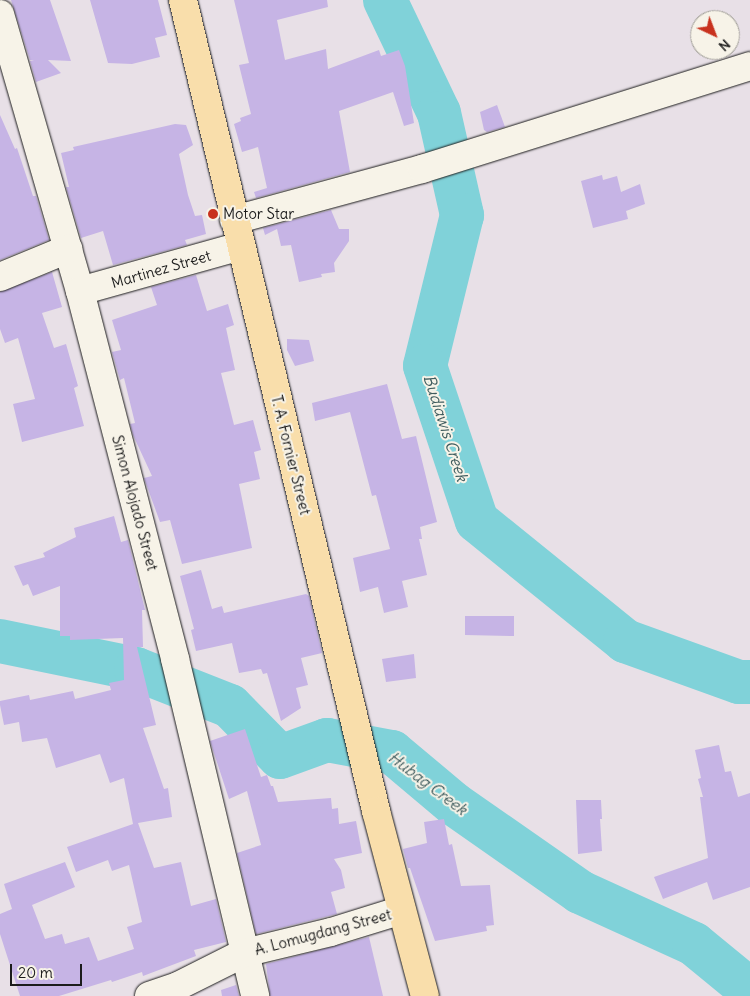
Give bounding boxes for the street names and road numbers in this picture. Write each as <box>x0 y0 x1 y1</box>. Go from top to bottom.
street label: Martinez Street <box>109 246 213 292</box>
street label: T. A. Fornier Street <box>267 393 315 517</box>
street label: Simon Alojado Street <box>108 433 162 573</box>
street label: A. Lomugdang Street <box>253 905 393 959</box>

